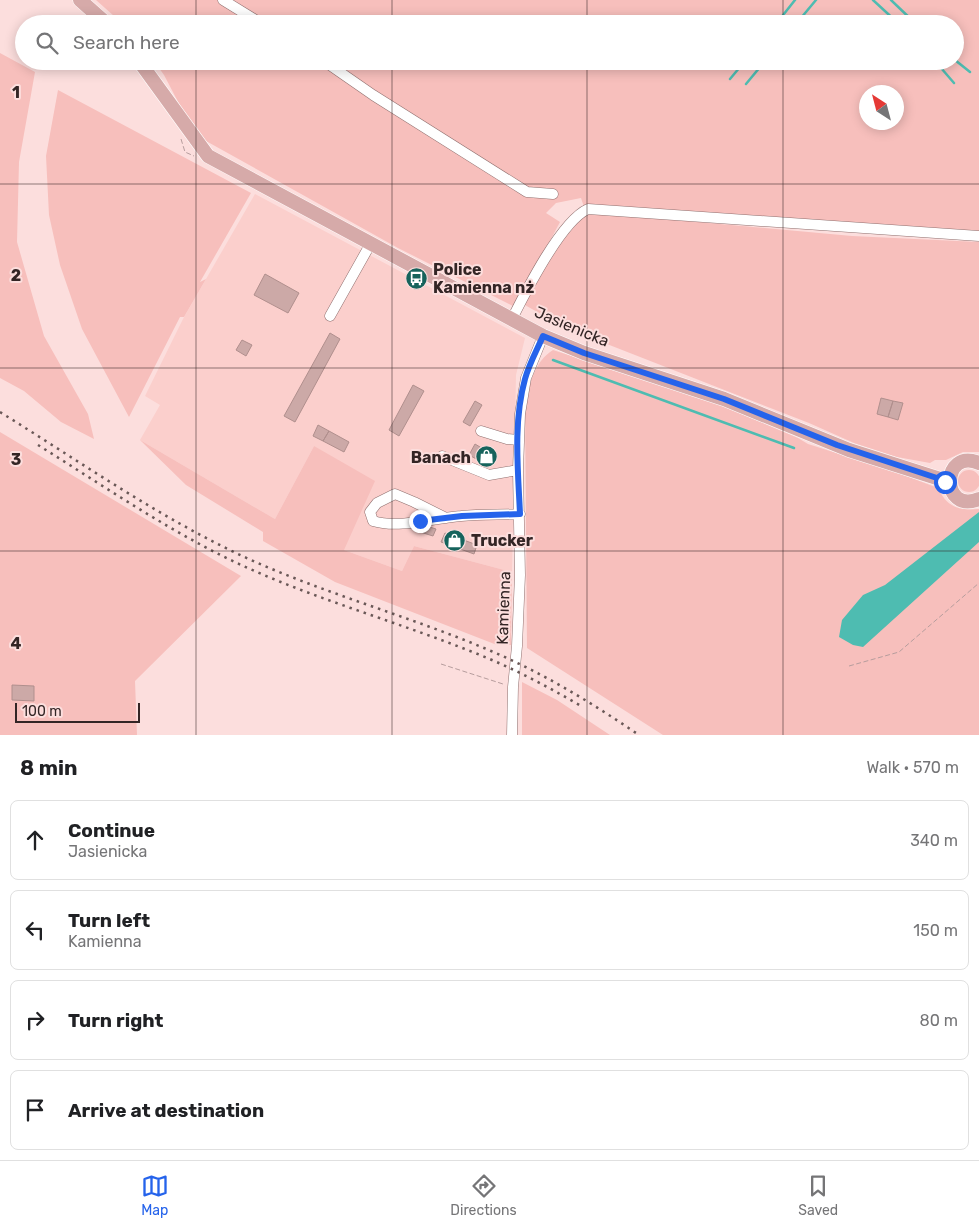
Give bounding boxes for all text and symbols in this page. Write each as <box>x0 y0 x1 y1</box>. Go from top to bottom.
search box <box>15 15 964 70</box>
icon: search <box>33 29 61 57</box>
text: Search here <box>73 31 180 54</box>
text: 1 <box>12 83 20 102</box>
north arrow <box>859 85 904 130</box>
place label: Police Kamienna nż <box>433 260 534 297</box>
text: 2 <box>11 266 21 285</box>
bus stop icon: Police Kamienna nż <box>405 266 429 290</box>
street label: Jasienicka <box>532 302 612 351</box>
shop icon: Banach <box>475 445 499 469</box>
place label: Banach <box>411 448 471 467</box>
text: 3 <box>11 450 21 469</box>
route start <box>934 471 957 494</box>
route end <box>409 510 432 533</box>
shop icon: Trucker <box>443 528 467 552</box>
place label: Trucker <box>471 531 534 550</box>
street label: Kamienna <box>493 571 514 645</box>
text: 4 <box>11 634 22 653</box>
scale bar <box>15 700 140 723</box>
text: 100 m <box>22 703 62 720</box>
text: 8 min <box>20 755 77 780</box>
text: Walk · 570 m <box>867 758 959 777</box>
text: Continue <box>68 819 155 842</box>
icon: ahead <box>21 826 49 854</box>
text: 340 m <box>910 831 958 850</box>
text: Jasienicka <box>68 842 147 861</box>
text: Turn left <box>68 909 150 932</box>
icon: left <box>21 916 49 944</box>
text: 150 m <box>913 921 958 940</box>
text: Kamienna <box>68 932 142 951</box>
icon: right <box>21 1006 49 1034</box>
text: Turn right <box>68 1009 163 1032</box>
text: 80 m <box>920 1011 958 1030</box>
icon: arrive <box>21 1096 49 1124</box>
text: Arrive at destination <box>68 1099 264 1122</box>
tab: Map <box>141 1172 169 1219</box>
tab: Directions <box>450 1172 517 1219</box>
tab: Saved <box>798 1172 838 1219</box>

